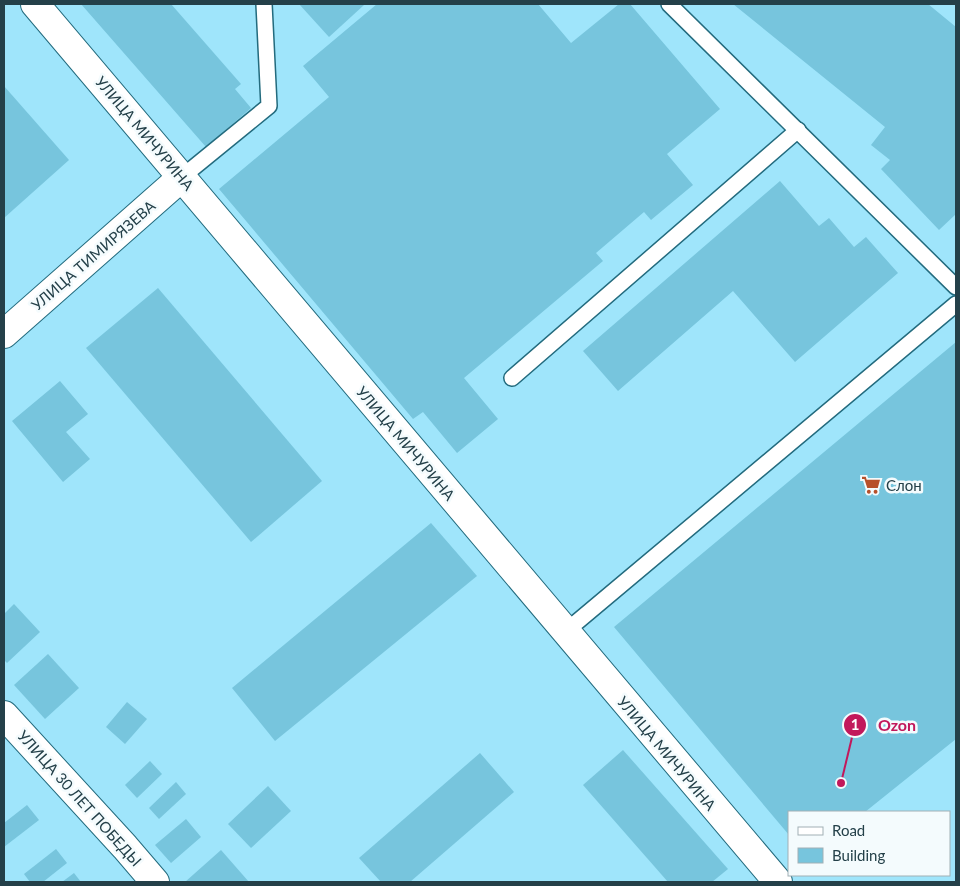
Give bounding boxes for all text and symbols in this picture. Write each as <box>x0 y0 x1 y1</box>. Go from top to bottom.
street label: УЛИЦА МИЧУРИНА <box>92 72 198 194</box>
street label: УЛИЦА ТИМИРЯЗЕВА <box>27 196 159 314</box>
street label: УЛИЦА МИЧУРИНА <box>353 382 459 504</box>
supermarket icon: Слон <box>860 474 882 496</box>
place label: Слон <box>886 476 922 494</box>
street label: УЛИЦА МИЧУРИНА <box>614 692 720 814</box>
callout: Ozon <box>843 710 926 741</box>
text: 1 <box>851 715 859 733</box>
text: Ozon <box>878 715 916 734</box>
street label: УЛИЦА 30 ЛЕТ ПОБЕДЫ <box>14 726 146 870</box>
legend <box>788 811 950 876</box>
text: Road <box>832 821 865 839</box>
text: Building <box>832 846 885 864</box>

